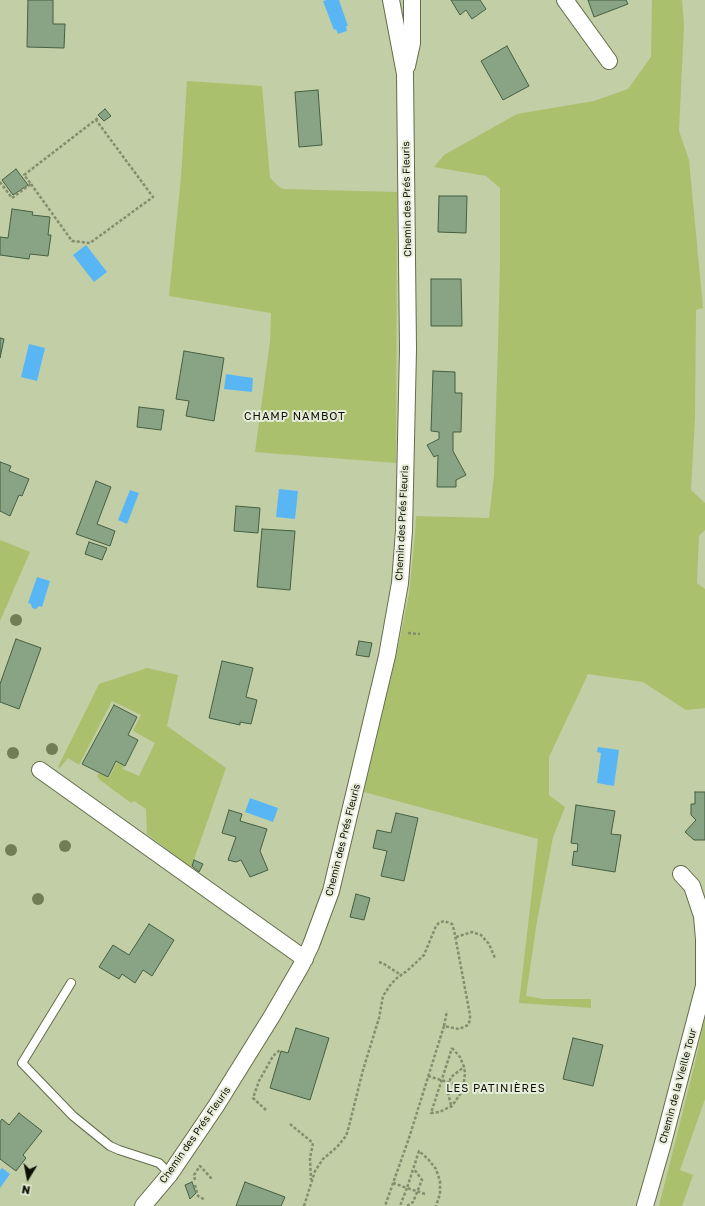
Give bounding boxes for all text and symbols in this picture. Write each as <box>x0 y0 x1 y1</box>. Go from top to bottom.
street label: Chemin des Prés Fleuris <box>400 141 414 257</box>
district label: CHAMP NAMBOT <box>244 410 346 424</box>
street label: Chemin des Prés Fleuris <box>393 465 411 581</box>
street label: Chemin des Prés Fleuris <box>323 783 363 897</box>
street label: Chemin de la Vieille Tour <box>657 1027 699 1145</box>
district label: LES PATINIÈRES <box>446 1082 546 1096</box>
street label: Chemin des Prés Fleuris <box>157 1084 233 1186</box>
north arrow <box>8 1158 48 1198</box>
text: N <box>21 1183 31 1197</box>

